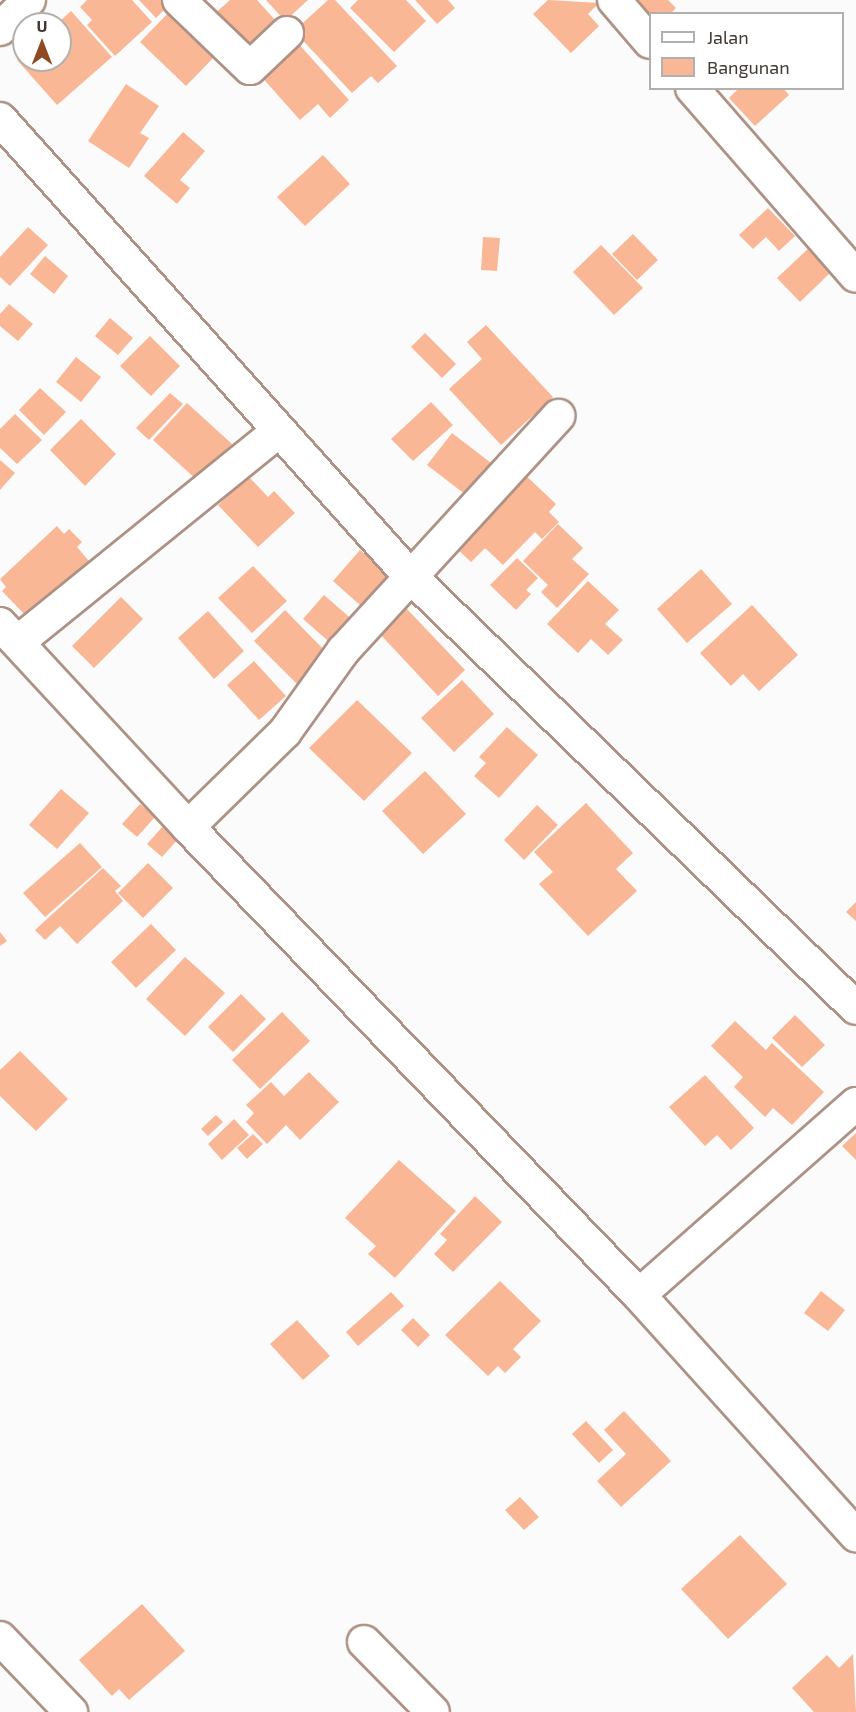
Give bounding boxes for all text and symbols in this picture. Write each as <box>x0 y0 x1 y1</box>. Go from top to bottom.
north arrow <box>12 12 72 72</box>
legend <box>649 12 844 90</box>
text: U <box>37 16 47 35</box>
text: Jalan <box>707 26 749 48</box>
text: Bangunan <box>707 56 790 78</box>

